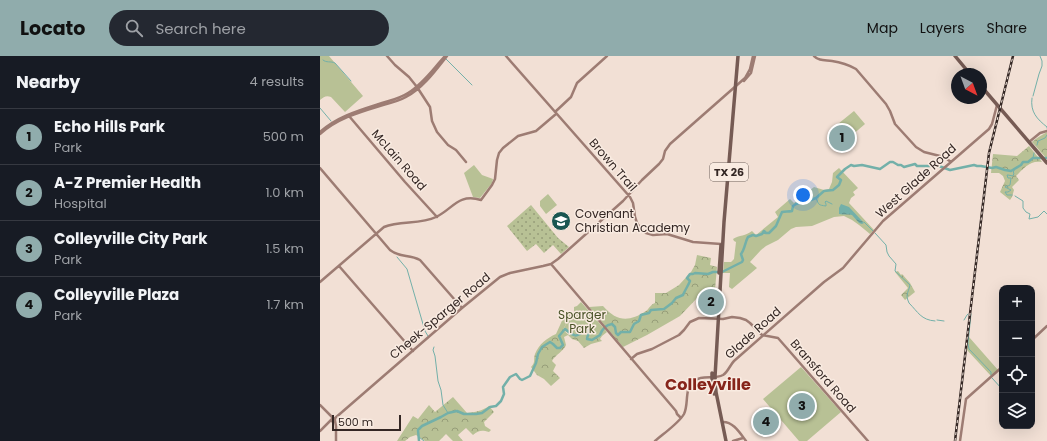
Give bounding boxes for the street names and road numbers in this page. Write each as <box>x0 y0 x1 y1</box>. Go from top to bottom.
street label: McLain Road <box>368 125 431 194</box>
street label: Brown Trail <box>586 134 641 195</box>
street label: West Glade Road <box>872 140 960 222</box>
road number: TX 26 <box>710 163 748 181</box>
street label: Cheek-Sparger Road <box>386 268 494 363</box>
street label: Glade Road <box>721 303 784 362</box>
street label: Bransford Road <box>787 335 860 416</box>

